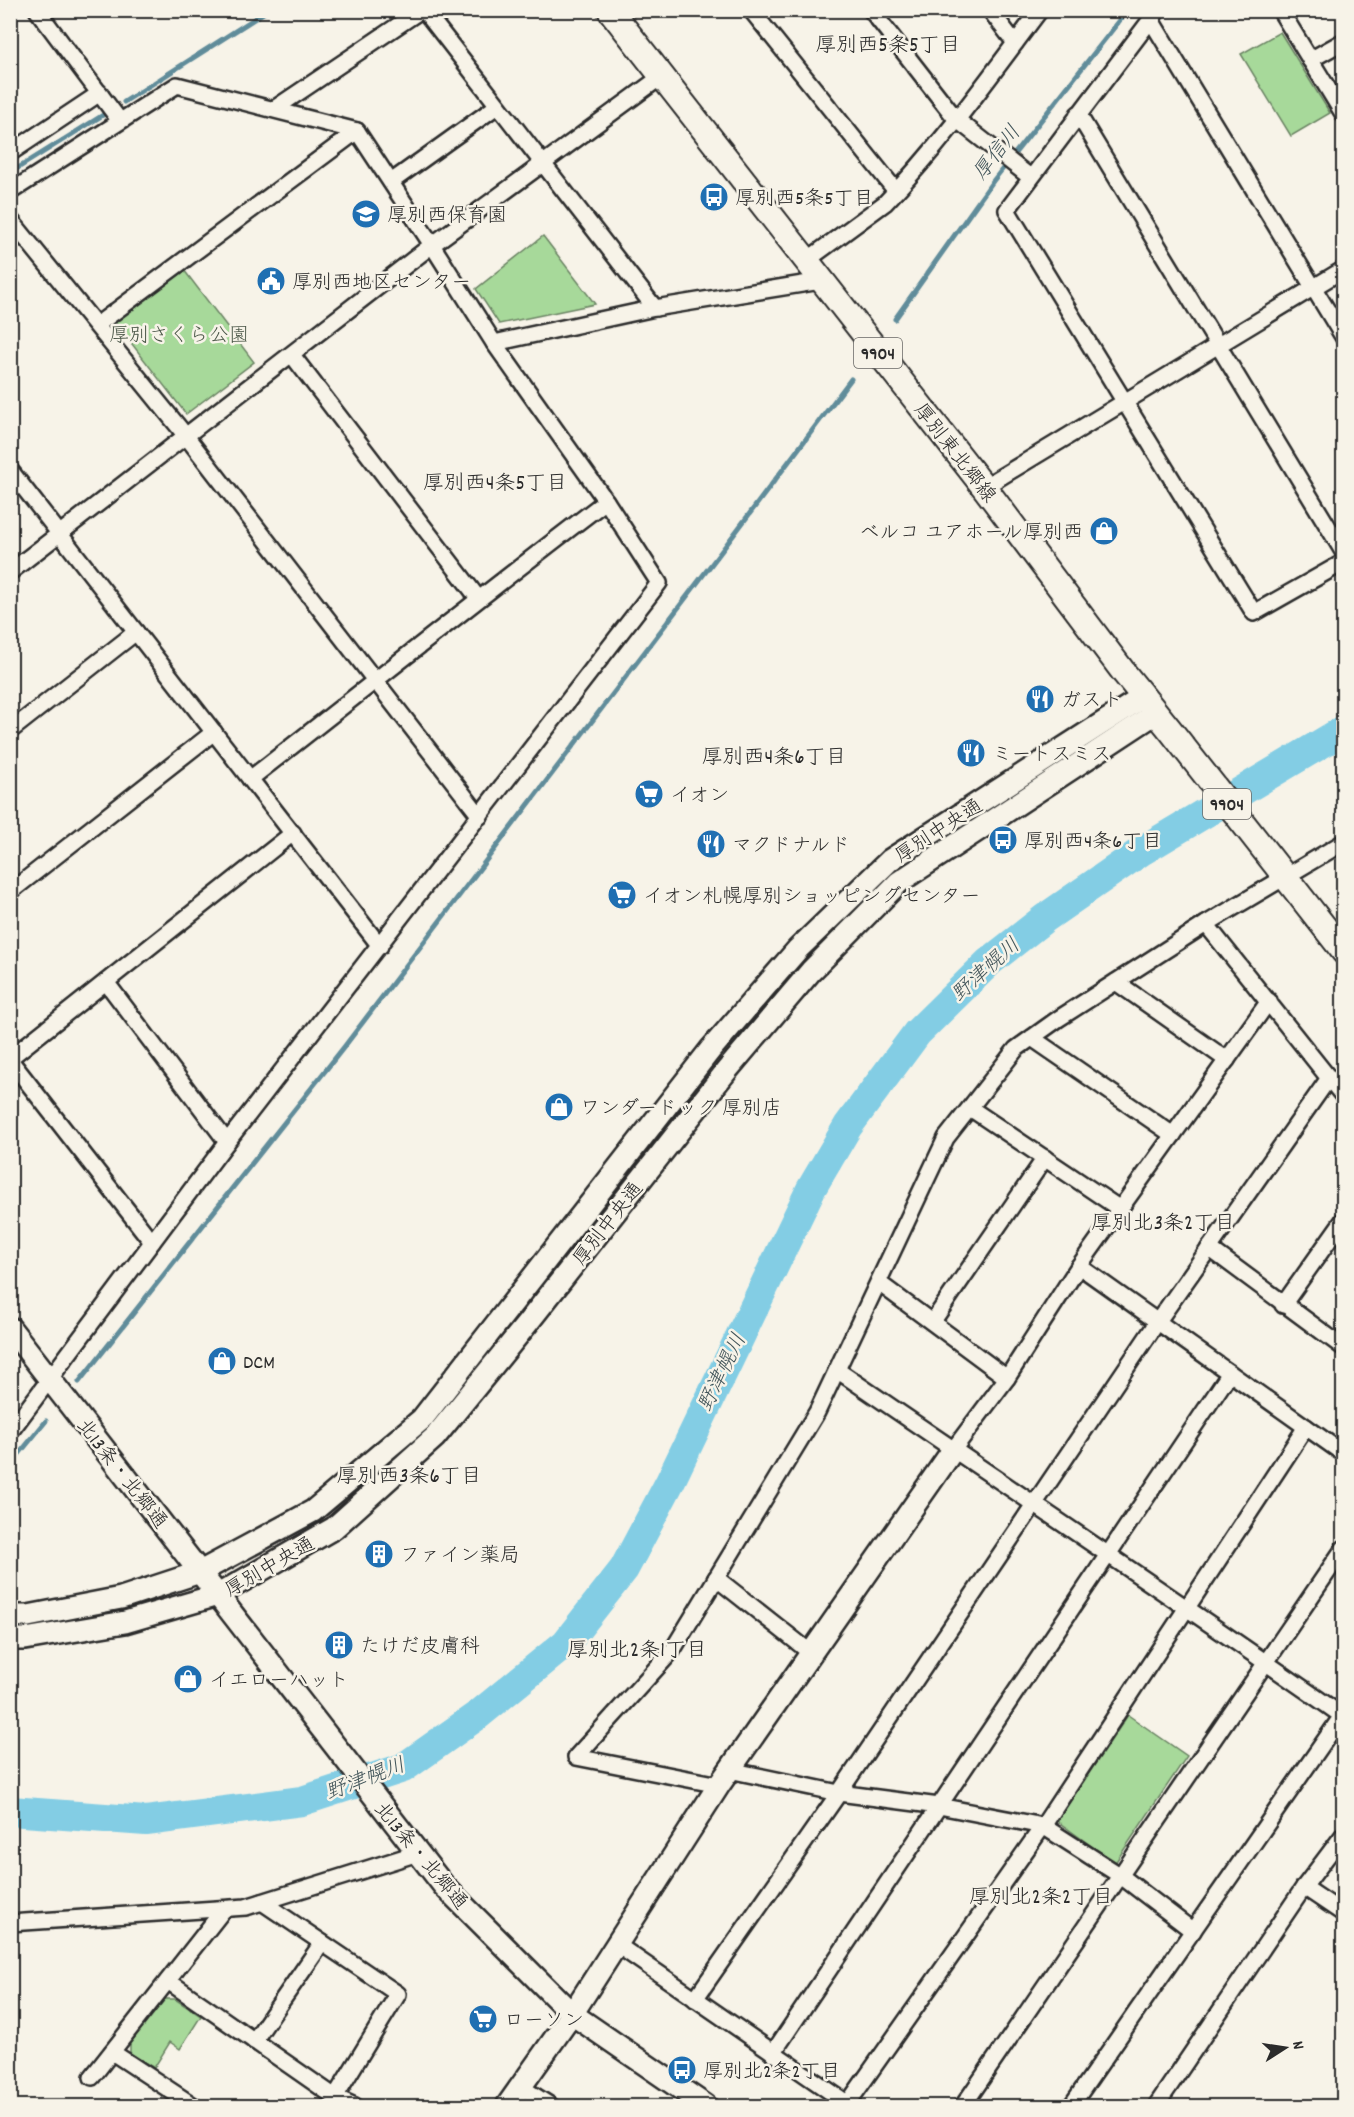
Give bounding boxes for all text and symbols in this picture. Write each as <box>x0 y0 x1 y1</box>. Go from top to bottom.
district label: 厚別西5条5丁目 <box>815 32 961 62</box>
water label: 厚信川 <box>967 120 1030 188</box>
bus stop icon: 厚別西5条5丁目 <box>698 181 730 213</box>
place label: 厚別西5条5丁目 <box>735 186 874 214</box>
school or university icon: 厚別西保育園 <box>350 198 382 230</box>
place label: 厚別西保育園 <box>387 203 507 231</box>
public building icon: 厚別西地区センター <box>255 265 287 297</box>
place label: 厚別西地区センター <box>292 270 471 298</box>
park label: 厚別さくら公園 <box>109 323 249 351</box>
road number: 9904 <box>854 338 902 368</box>
street label: 厚別東北郷線 <box>906 398 1002 510</box>
district label: 厚別西4条5丁目 <box>423 470 567 500</box>
shop icon: ベルコ ユアホール厚別西 <box>1088 515 1120 547</box>
place label: ベルコ ユアホール厚別西 <box>860 520 1083 548</box>
restaurant icon: ガスト <box>1024 683 1056 715</box>
place label: ガスト <box>1061 688 1123 716</box>
restaurant icon: ミートスミス <box>955 737 987 769</box>
place label: ミートスミス <box>992 742 1112 770</box>
district label: 厚別西4条6丁目 <box>701 744 847 774</box>
supermarket icon: イオン <box>633 778 665 810</box>
place label: イオン <box>670 783 729 811</box>
road number: 9904 <box>1203 789 1251 819</box>
street label: 厚別中央通 <box>890 794 989 871</box>
bus stop icon: 厚別西4条6丁目 <box>987 824 1019 856</box>
restaurant icon: マクドナルド <box>695 828 727 860</box>
place label: 厚別西4条6丁目 <box>1024 829 1162 857</box>
place label: マクドナルド <box>732 833 850 861</box>
supermarket icon: イオン札幌厚別ショッピングセンター <box>606 879 638 911</box>
place label: イオン札幌厚別ショッピングセンター <box>643 884 981 912</box>
water label: 野津幌川 <box>946 932 1028 1010</box>
shop icon: ワンダードック 厚別店 <box>543 1091 575 1123</box>
place label: ワンダードック 厚別店 <box>580 1096 782 1124</box>
street label: 厚別中央通 <box>568 1177 651 1273</box>
district label: 厚別北3条2丁目 <box>1091 1210 1235 1240</box>
water label: 野津幌川 <box>692 1329 756 1418</box>
shop icon: DCM <box>206 1345 238 1377</box>
place label: DCM <box>243 1350 275 1378</box>
street label: 北13条・北郷通 <box>69 1414 173 1536</box>
district label: 厚別西3条6丁目 <box>336 1463 482 1493</box>
street label: 厚別中央通 <box>220 1531 321 1606</box>
building icon: ファイン薬局 <box>363 1538 395 1570</box>
place label: ファイン薬局 <box>400 1543 520 1571</box>
building icon: たけだ皮膚科 <box>323 1629 355 1661</box>
place label: たけだ皮膚科 <box>360 1634 480 1662</box>
district label: 厚別北2条1丁目 <box>567 1637 707 1667</box>
shop icon: イエローハット <box>172 1663 204 1695</box>
place label: イエローハット <box>209 1668 349 1696</box>
water label: 野津幌川 <box>321 1752 411 1810</box>
street label: 北13条・北郷通 <box>366 1797 473 1917</box>
district label: 厚別北2条2丁目 <box>969 1884 1113 1914</box>
supermarket icon: ローソン <box>467 2003 499 2035</box>
place label: ローソン <box>504 2008 584 2036</box>
north arrow <box>1255 2018 1315 2078</box>
text: N <box>1285 2039 1309 2052</box>
bus stop icon: 厚別北2条2丁目 <box>666 2054 698 2086</box>
place label: 厚別北2条2丁目 <box>703 2059 840 2087</box>

